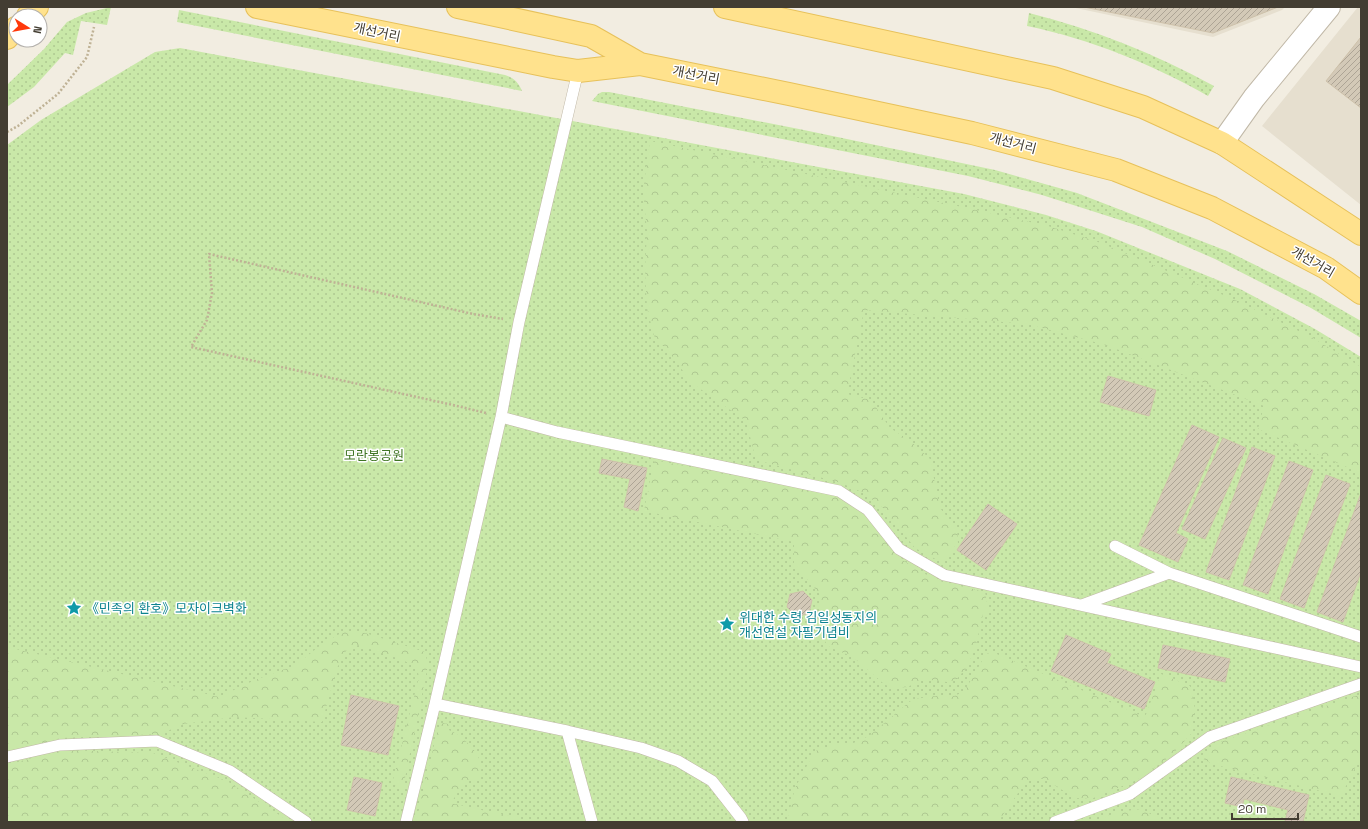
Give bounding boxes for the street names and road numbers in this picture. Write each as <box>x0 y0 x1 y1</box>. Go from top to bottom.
street label: 개선거리 <box>352 19 402 45</box>
street label: 개선거리 <box>671 62 721 88</box>
street label: 개선거리 <box>988 129 1038 157</box>
street label: 개선거리 <box>1288 243 1338 281</box>

